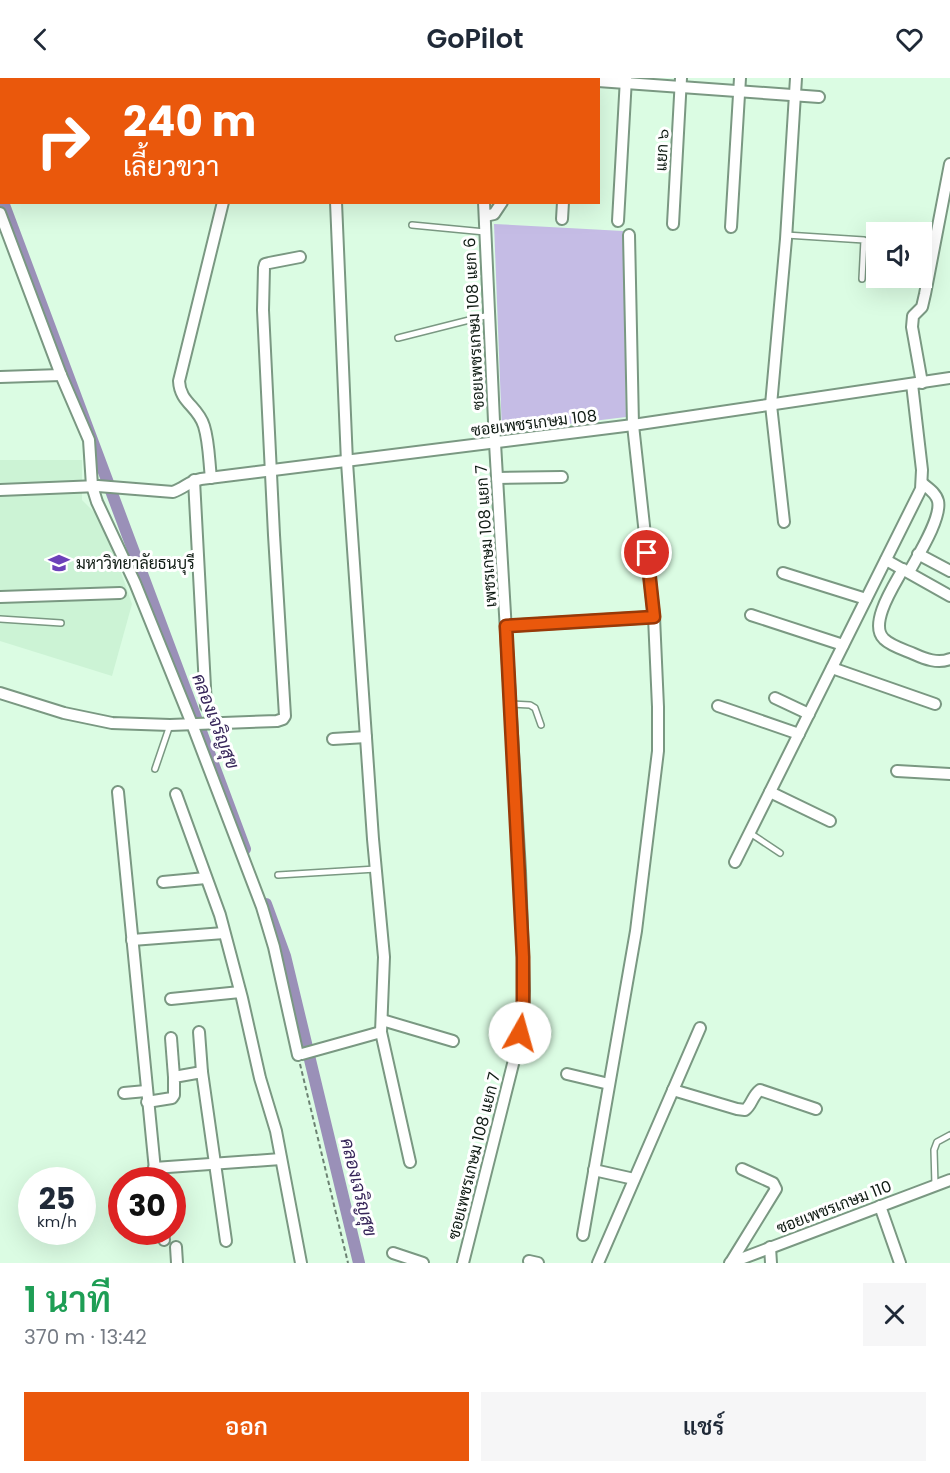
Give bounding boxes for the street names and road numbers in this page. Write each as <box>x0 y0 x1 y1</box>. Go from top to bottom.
street label: แยก ๖ <box>649 128 675 172</box>
street label: ซอยเพชรเกษม 108 แยก 6 <box>458 237 490 411</box>
street label: ซอยเพชรเกษม 108 <box>470 404 598 442</box>
street label: เพชรเกษม 108 แยก 7 <box>470 464 502 608</box>
street label: ซอยเพชรเกษม 108 แยก 7 <box>442 1070 506 1242</box>
street label: ซอยเพชรเกษม 110 <box>773 1174 895 1240</box>

